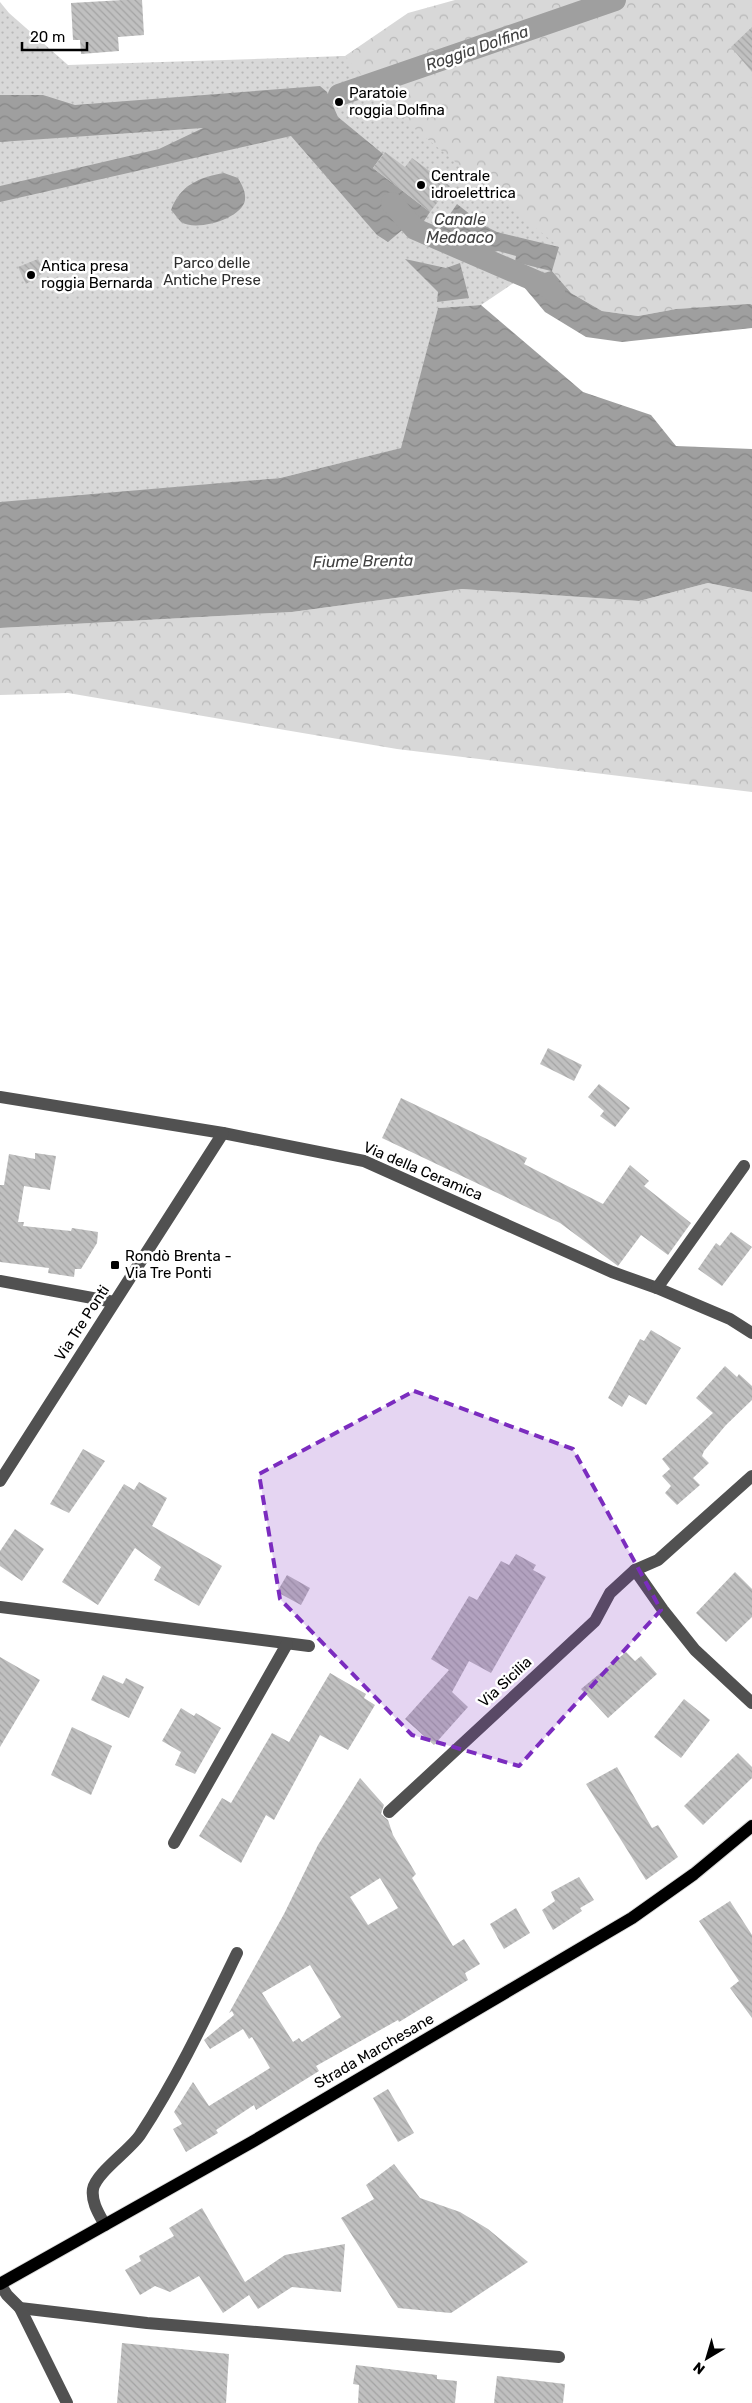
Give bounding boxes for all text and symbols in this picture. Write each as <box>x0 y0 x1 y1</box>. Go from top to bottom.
scale bar <box>22 20 88 52</box>
water label: Roggia Dolfina <box>423 21 531 75</box>
text: 20 m <box>30 28 65 46</box>
place label: Paratoie roggia Dolfina <box>349 84 445 119</box>
marker: Paratoie roggia Dolfina <box>333 96 345 108</box>
place label: Centrale idroelettrica <box>431 167 516 202</box>
marker: Centrale idroelettrica <box>415 179 427 191</box>
water label: Canale Medoaco <box>426 210 494 247</box>
park label: Parco delle Antiche Prese <box>163 254 261 289</box>
place label: Antica presa roggia Bernarda <box>41 257 153 292</box>
marker: Antica presa roggia Bernarda <box>25 269 37 281</box>
water label: Fiume Brenta <box>312 551 414 571</box>
street label: Via della Ceramica <box>361 1138 485 1204</box>
place label: Rondò Brenta - Via Tre Ponti <box>125 1247 232 1282</box>
marker: Rondò Brenta - Via Tre Ponti <box>109 1259 121 1271</box>
street label: Via Tre Ponti <box>51 1282 113 1364</box>
street label: Via Sicilia <box>475 1653 535 1711</box>
street label: Strada Marchesane <box>311 2009 437 2093</box>
north arrow <box>682 2333 732 2383</box>
text: N <box>690 2358 709 2378</box>

